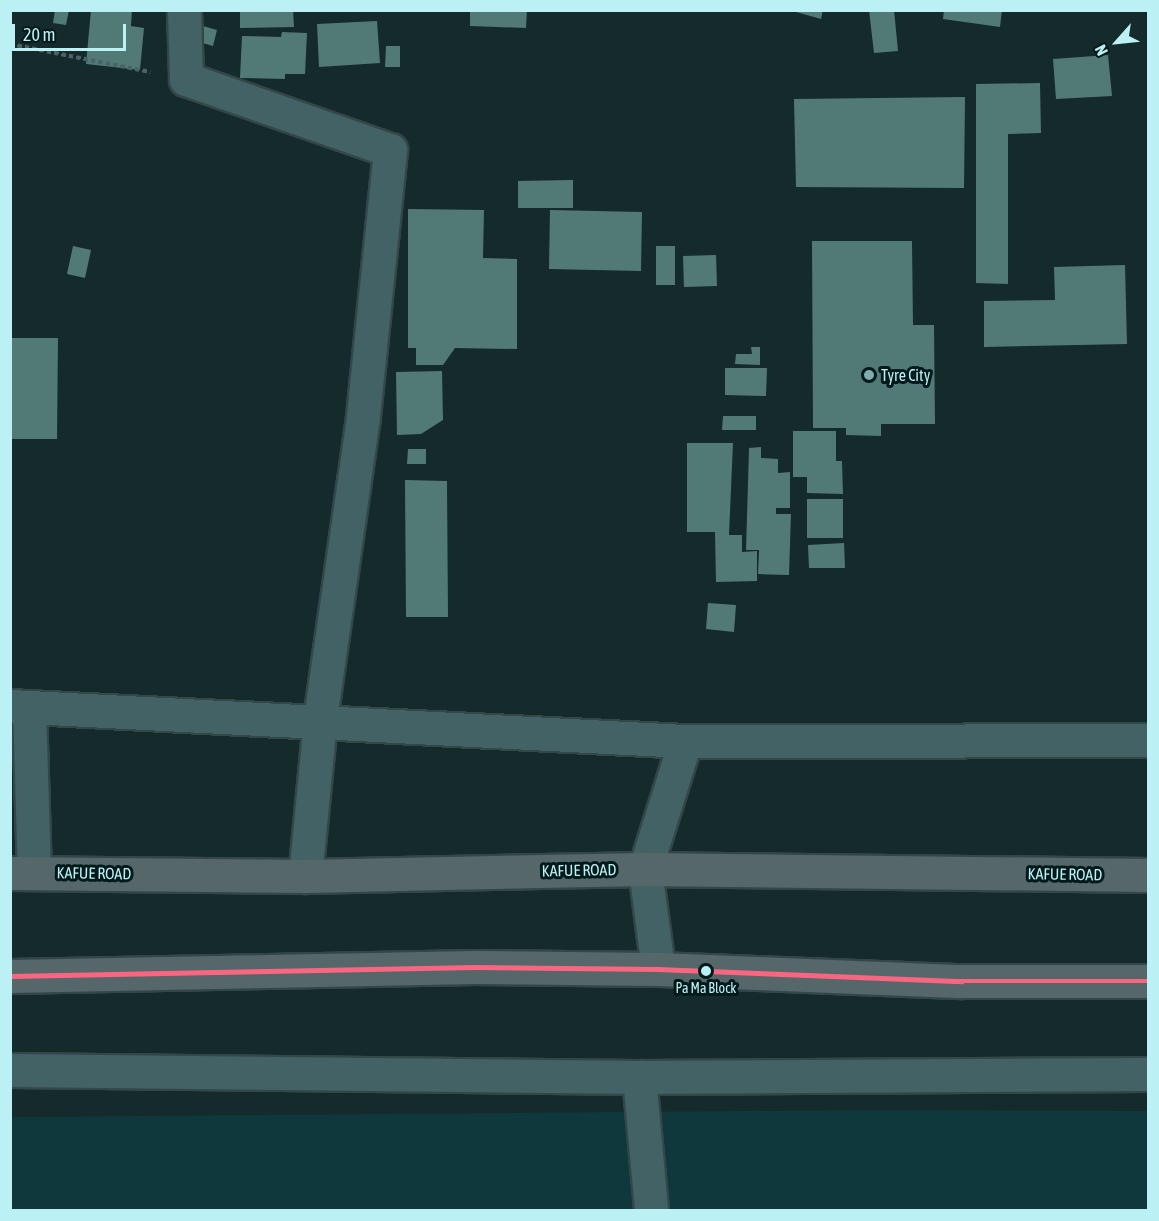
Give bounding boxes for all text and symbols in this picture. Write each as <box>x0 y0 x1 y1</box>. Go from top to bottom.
scale bar <box>15 12 129 50</box>
north arrow <box>1087 12 1147 72</box>
text: 20 m <box>23 24 55 45</box>
text: N <box>1091 42 1111 58</box>
place label: Tyre City <box>881 365 930 385</box>
marker: Tyre City <box>862 368 876 382</box>
street label: KAFUE ROAD <box>542 860 616 880</box>
street label: KAFUE ROAD <box>57 863 131 883</box>
street label: KAFUE ROAD <box>1028 864 1102 884</box>
marker: Pa Ma Block <box>700 965 712 977</box>
place label: Pa Ma Block <box>676 980 736 996</box>

